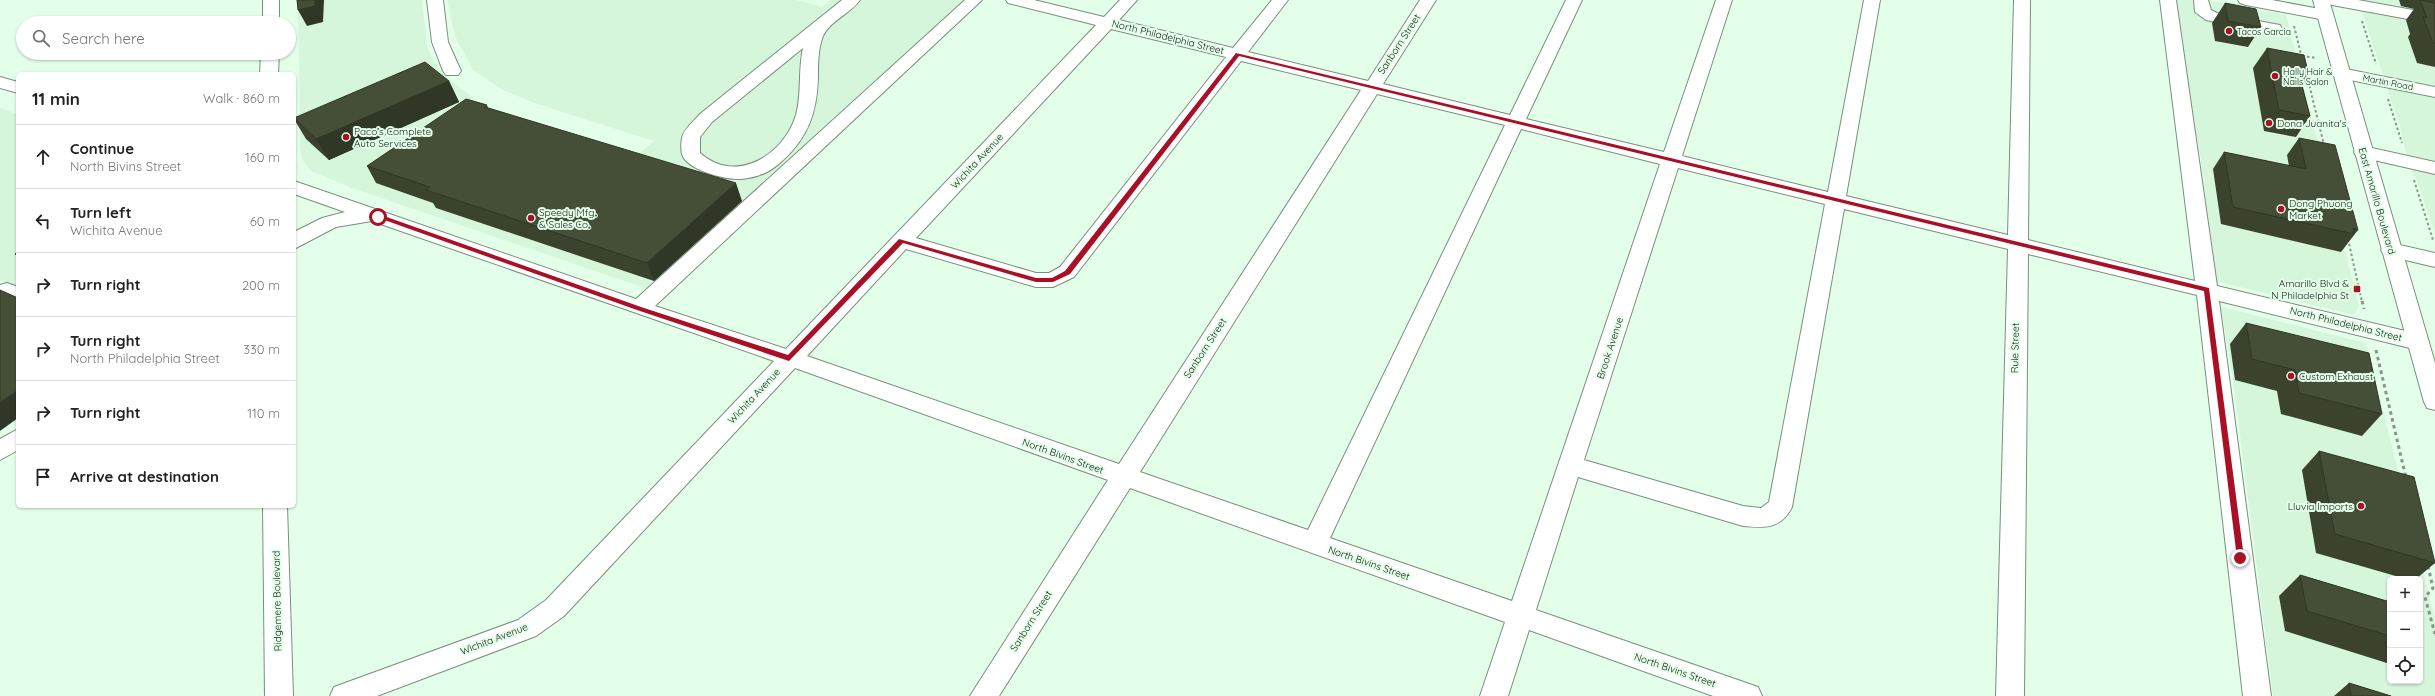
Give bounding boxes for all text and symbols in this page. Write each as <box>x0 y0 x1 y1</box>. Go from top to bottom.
street label: Sanborn Street <box>1375 11 1424 77</box>
search box <box>16 16 296 60</box>
street label: North Philadelphia Street <box>1111 17 1226 57</box>
marker: Tacos Garcia <box>2224 26 2234 36</box>
place label: Tacos Garcia <box>2237 26 2291 37</box>
icon: search <box>30 27 52 49</box>
text: Search here <box>62 29 145 48</box>
place label: Hally Hair & Nails Salon <box>2283 66 2332 87</box>
marker: Hally Hair & Nails Salon <box>2270 71 2280 81</box>
street label: Martin Road <box>2362 72 2414 92</box>
text: 11 min <box>32 88 80 109</box>
text: Walk · 860 m <box>203 90 280 106</box>
place label: Dona Juanita's <box>2277 117 2347 130</box>
marker: Dona Juanita's <box>2264 118 2274 128</box>
place label: Paco's Complete Auto Services <box>354 125 431 150</box>
street label: Wichita Avenue <box>948 130 1006 191</box>
marker: Paco's Complete Auto Services <box>341 132 351 142</box>
text: Continue <box>70 139 134 158</box>
icon: ahead <box>32 146 54 168</box>
street label: East Amarillo Boulevard <box>2356 146 2398 256</box>
text: 160 m <box>245 149 280 165</box>
text: North Bivins Street <box>70 158 181 174</box>
place label: Dong Phuong Market <box>2289 197 2352 222</box>
text: Turn left <box>70 203 132 222</box>
marker: Dong Phuong Market <box>2276 204 2286 214</box>
place label: Speedy Mfg. & Sales Co. <box>539 206 597 231</box>
route start <box>369 208 387 226</box>
icon: left <box>32 210 54 232</box>
text: 60 m <box>250 213 280 229</box>
marker: Speedy Mfg. & Sales Co. <box>526 213 536 223</box>
text: Wichita Avenue <box>70 222 163 238</box>
icon: right <box>32 274 54 296</box>
text: Turn right <box>70 275 141 294</box>
text: 200 m <box>242 277 280 293</box>
place label: Amarillo Blvd & N Philadelphia St <box>2271 277 2350 302</box>
marker: Amarillo Blvd & N Philadelphia St <box>2352 284 2362 294</box>
street label: North Philadelphia Street <box>2289 304 2404 344</box>
street label: Sanborn Street <box>1181 315 1230 381</box>
street label: Brook Avenue <box>1594 315 1626 381</box>
street label: Rule Street <box>2008 322 2022 373</box>
text: Turn right <box>70 331 141 350</box>
icon: right <box>32 338 54 360</box>
text: 330 m <box>243 341 280 357</box>
text: North Philadelphia Street <box>70 350 220 366</box>
street label: Wichita Avenue <box>725 365 783 426</box>
place label: Custom Exhaust <box>2299 370 2374 383</box>
marker: Custom Exhaust <box>2286 371 2296 381</box>
icon: right <box>32 402 54 424</box>
text: Turn right <box>70 403 141 422</box>
text: 110 m <box>247 405 280 421</box>
street label: North Bivins Street <box>1021 435 1106 477</box>
icon: arrive <box>32 466 54 488</box>
text: Arrive at destination <box>70 467 219 486</box>
place label: Lluvia Imports <box>2288 500 2353 513</box>
marker: Lluvia Imports <box>2356 501 2366 511</box>
street label: North Bivins Street <box>1326 543 1412 583</box>
route end <box>2231 549 2249 567</box>
street label: Ridgemere Boulevard <box>270 551 284 651</box>
map controls <box>2387 576 2423 684</box>
button: + <box>2387 576 2423 612</box>
street label: Sanborn Street <box>1007 588 1055 654</box>
button: − <box>2387 612 2423 648</box>
street label: Wichita Avenue <box>458 620 530 658</box>
button: locate <box>2387 648 2423 684</box>
street label: North Bivins Street <box>1632 650 1718 690</box>

